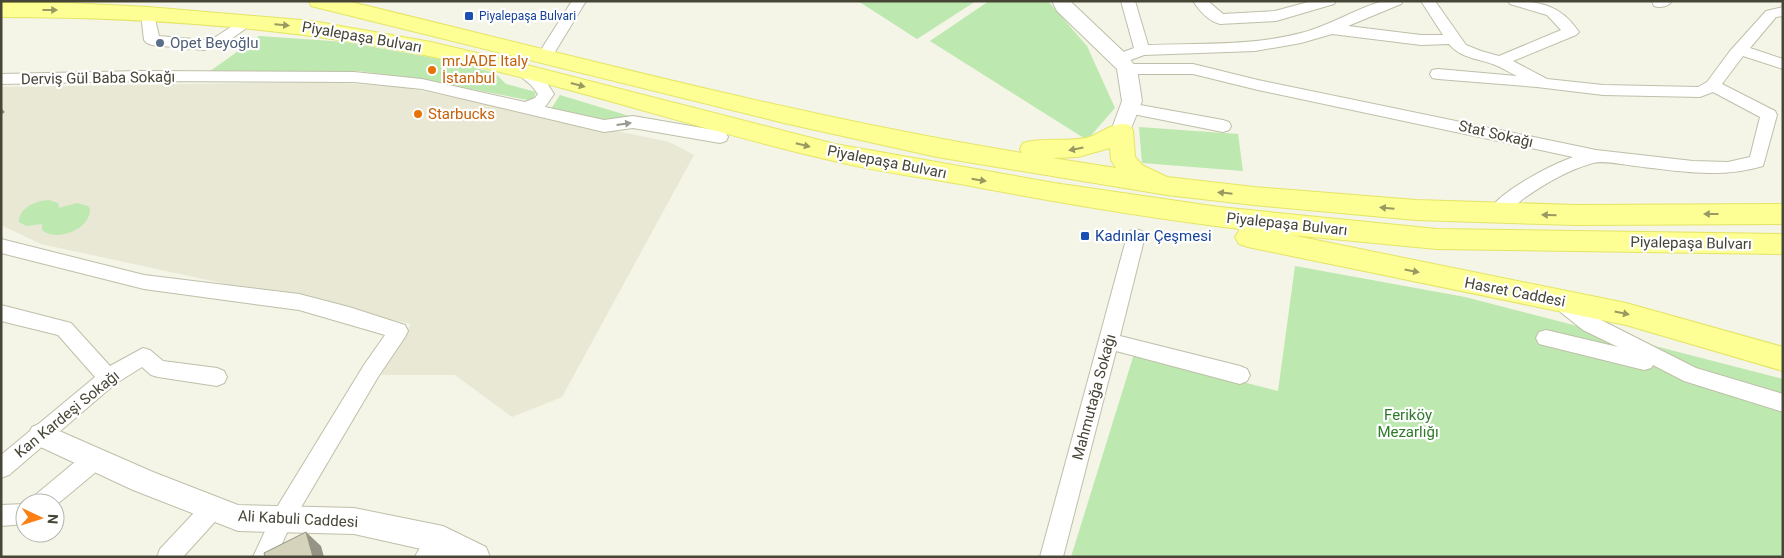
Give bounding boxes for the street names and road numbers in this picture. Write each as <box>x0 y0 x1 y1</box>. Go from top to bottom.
street label: Piyalepaşa Bulvarı <box>301 18 423 56</box>
street label: Derviş Gül Baba Sokağı <box>21 68 175 88</box>
street label: Stat Sokağı <box>1457 117 1535 151</box>
street label: Piyalepaşa Bulvarı <box>826 142 948 182</box>
street label: Piyalepaşa Bulvarı <box>1226 209 1348 239</box>
street label: Piyalepaşa Bulvarı <box>1630 233 1752 253</box>
street label: Hasret Caddesi <box>1463 273 1567 311</box>
street label: Mahmutağa Sokağı <box>1069 332 1119 462</box>
street label: Kan Kardeşi Sokağı <box>11 366 123 462</box>
street label: Ali Kabuli Caddesi <box>237 507 359 531</box>

